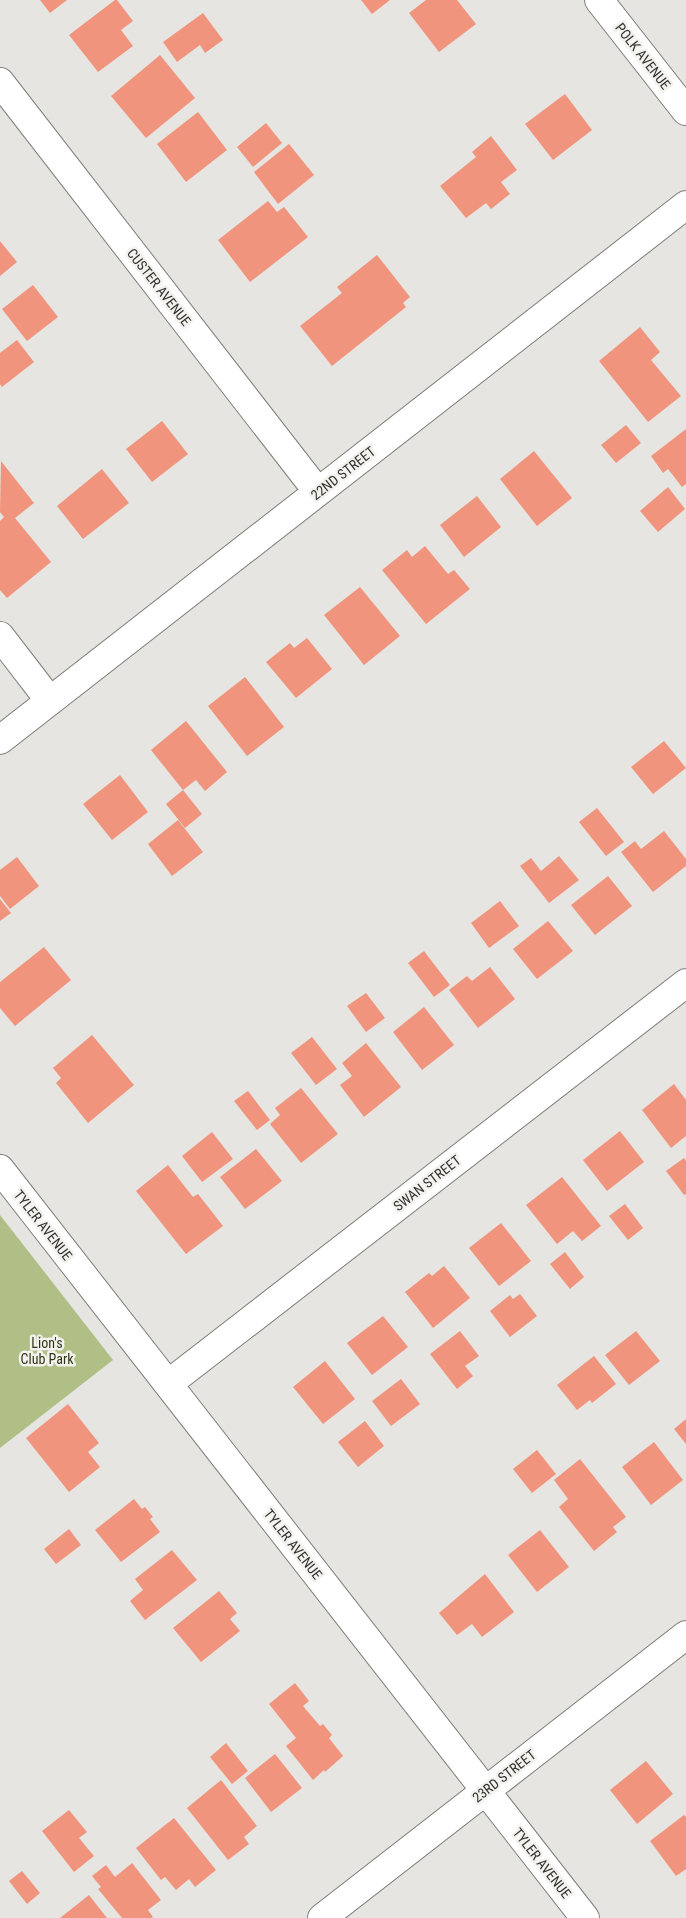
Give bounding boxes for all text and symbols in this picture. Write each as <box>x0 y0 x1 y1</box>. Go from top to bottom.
street label: POLK AVENUE <box>612 20 674 92</box>
street label: CUSTER AVENUE <box>124 245 194 329</box>
street label: 22ND STREET <box>308 443 378 503</box>
street label: SWAN STREET <box>390 1152 464 1214</box>
street label: TYLER AVENUE <box>11 1187 75 1263</box>
park label: Lion's Club Park <box>21 1335 74 1367</box>
street label: TYLER AVENUE <box>261 1506 325 1582</box>
street label: 23RD STREET <box>469 1746 539 1806</box>
street label: TYLER AVENUE <box>510 1825 574 1901</box>

